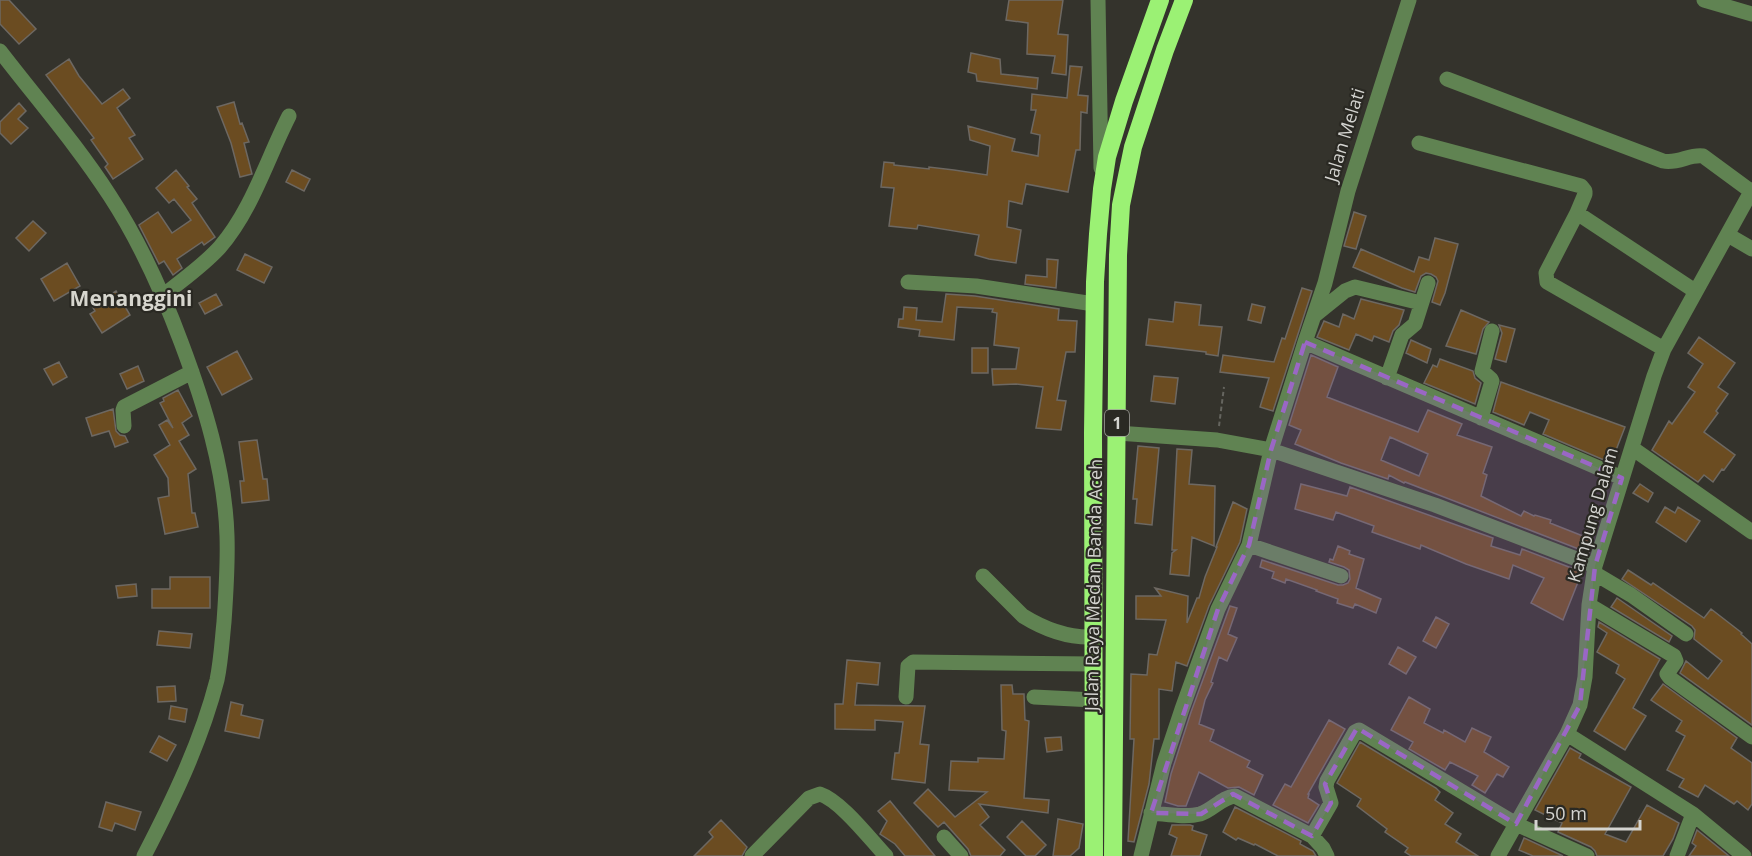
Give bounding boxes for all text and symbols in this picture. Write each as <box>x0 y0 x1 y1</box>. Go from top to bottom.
street label: Jalan Melati <box>1318 85 1370 186</box>
district label: Menanggini <box>70 284 192 312</box>
road number: 1 <box>1105 410 1129 436</box>
street label: Kampung Dalam <box>1561 444 1623 585</box>
street label: Jalan Raya Medan Banda Aceh <box>1079 459 1107 713</box>
scale bar <box>1536 793 1640 831</box>
text: 50 m <box>1545 801 1587 825</box>

